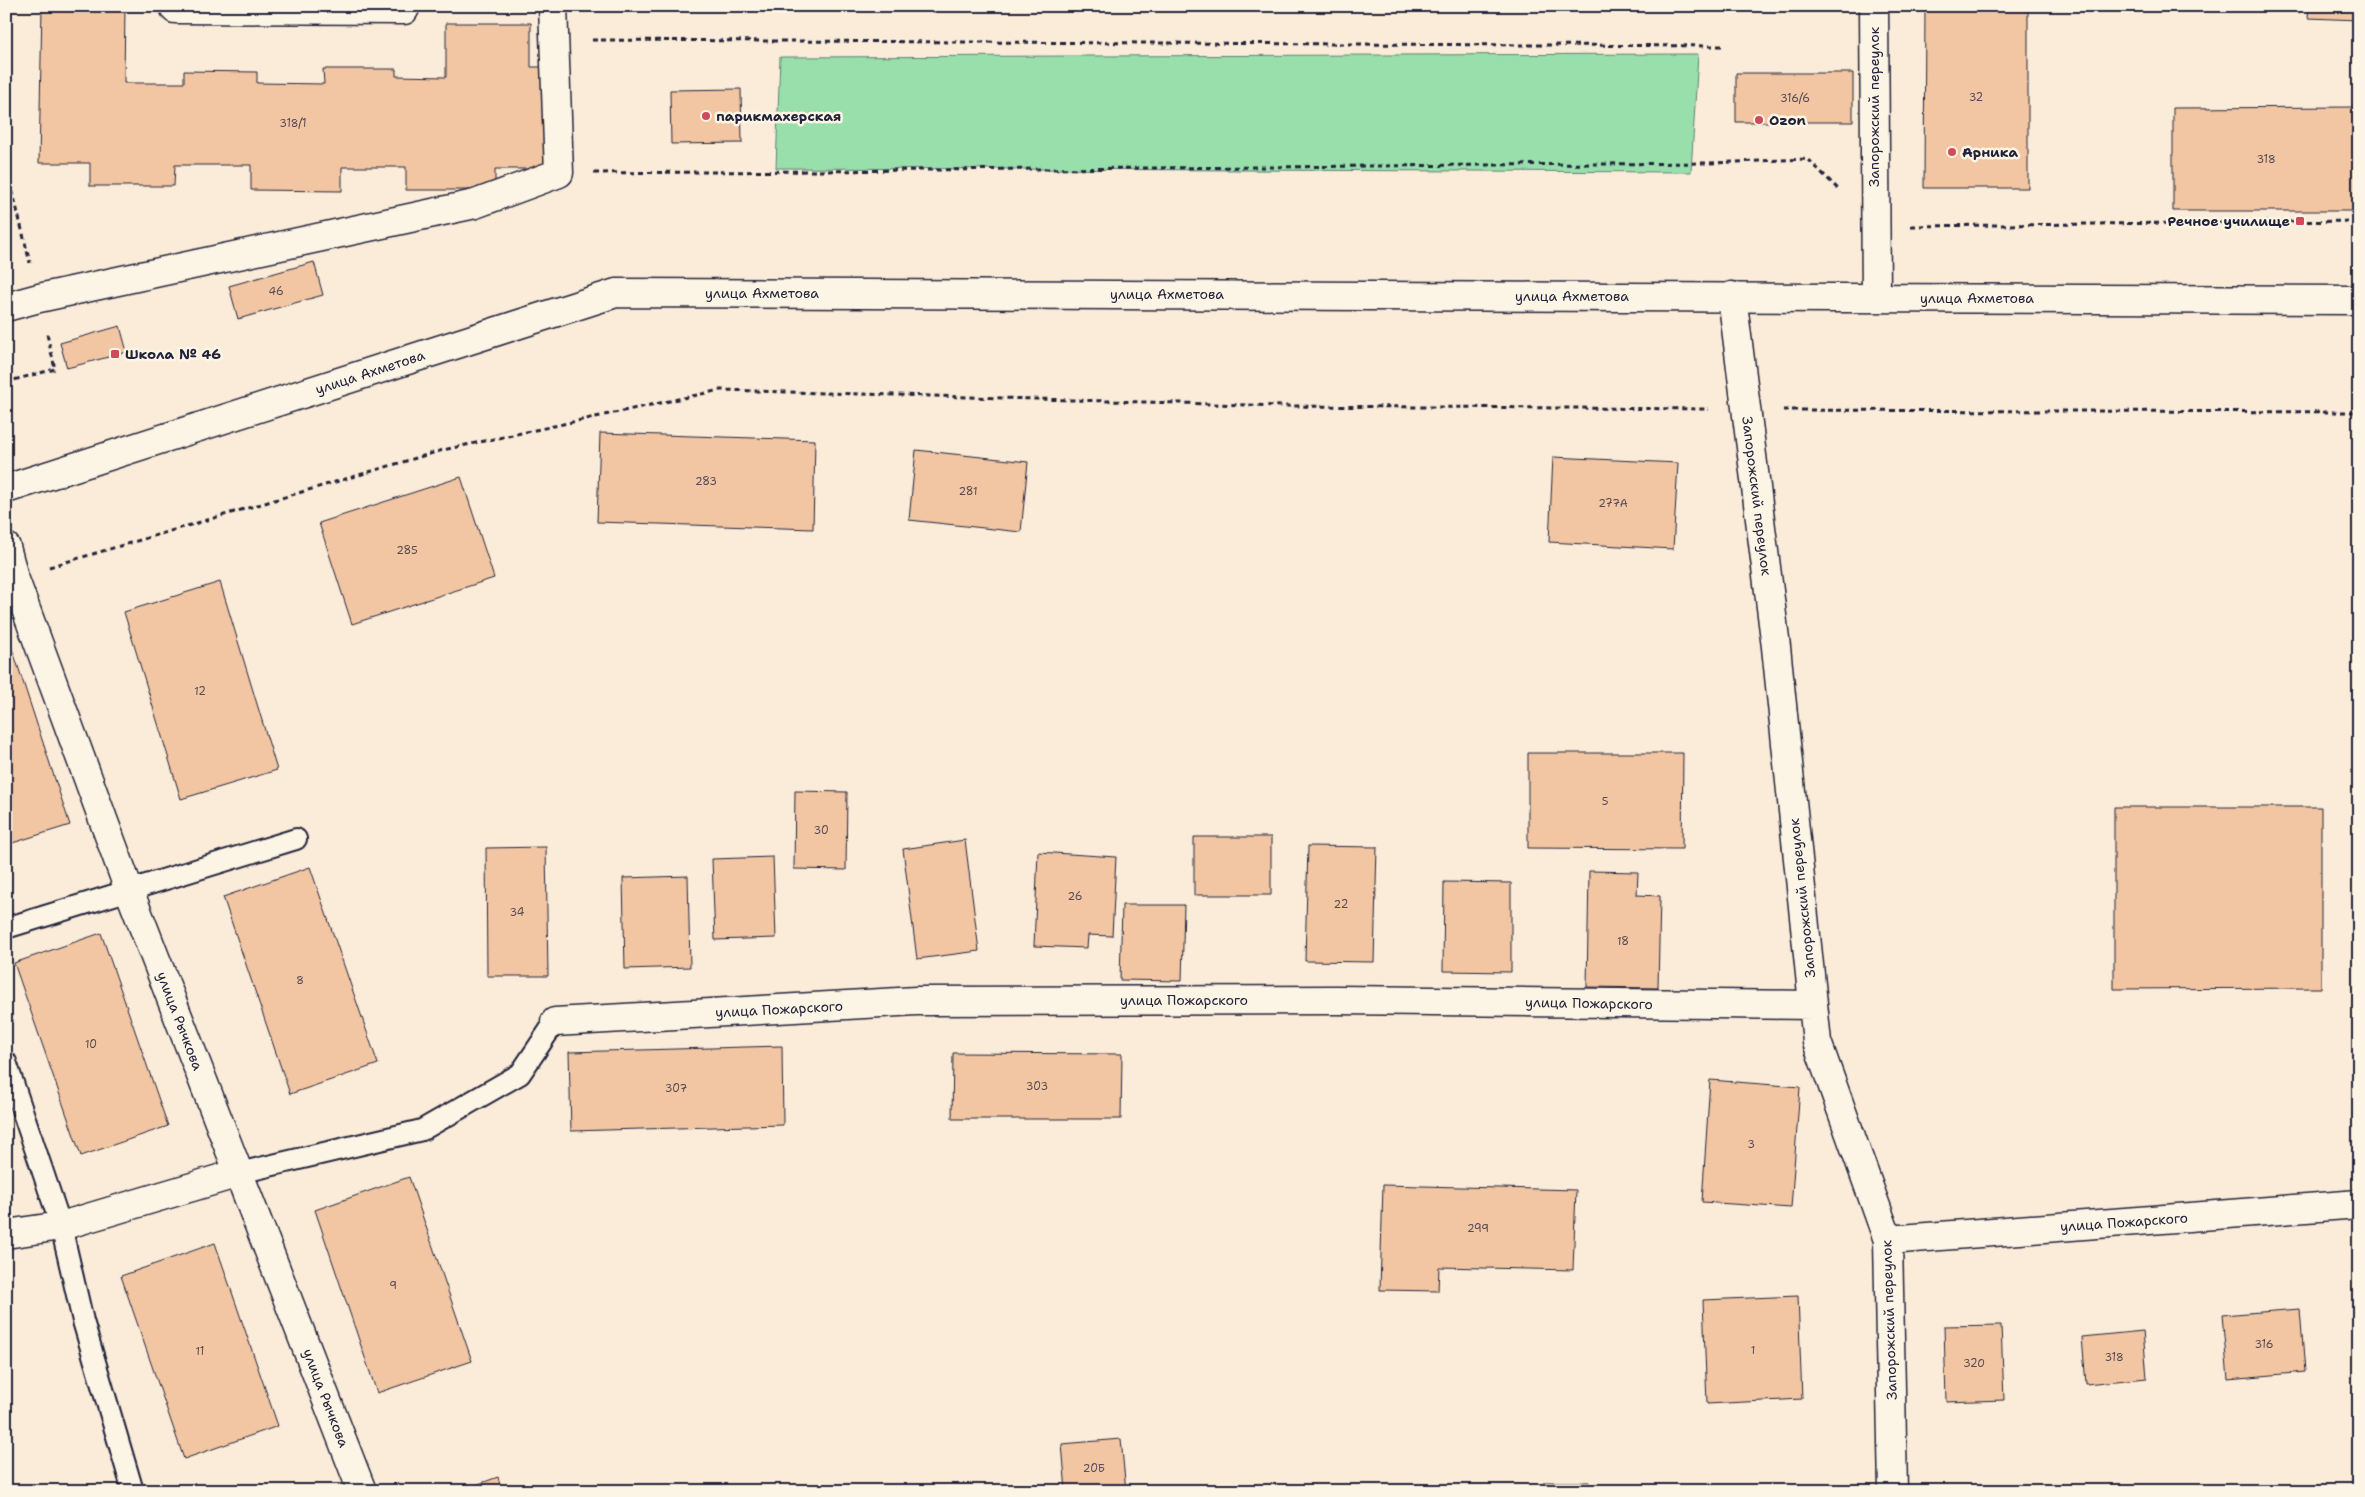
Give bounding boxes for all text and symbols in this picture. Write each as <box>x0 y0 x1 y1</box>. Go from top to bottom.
street label: Запорожский переулок <box>1865 26 1883 187</box>
house number: 32 <box>1969 90 1983 105</box>
house number: 316/6 <box>1780 91 1810 106</box>
place label: парикмахерская <box>716 107 841 125</box>
marker: парикмахерская <box>700 110 712 122</box>
place label: Ozon <box>1769 111 1806 129</box>
marker: Ozon <box>1753 114 1765 126</box>
house number: 318/1 <box>279 116 307 131</box>
place label: Арника <box>1962 143 2019 161</box>
marker: Арника <box>1946 146 1958 158</box>
house number: 318 <box>2256 152 2276 167</box>
place label: Речное училище <box>2168 212 2290 230</box>
marker: Речное училище <box>2294 215 2306 227</box>
house number: 46 <box>268 284 284 299</box>
street label: улица Ахметова <box>705 284 819 302</box>
street label: улица Ахметова <box>1110 285 1224 303</box>
street label: улица Ахметова <box>1515 287 1629 305</box>
street label: улица Ахметова <box>1920 289 2034 307</box>
place label: Школа № 46 <box>125 345 221 363</box>
street label: улица Ахметова <box>313 346 427 398</box>
marker: Школа № 46 <box>109 348 121 360</box>
street label: Запорожский переулок <box>1738 415 1776 577</box>
house number: 283 <box>695 474 717 489</box>
house number: 281 <box>958 484 978 499</box>
house number: 277А <box>1598 496 1628 511</box>
house number: 285 <box>396 543 418 558</box>
house number: 12 <box>194 684 206 699</box>
house number: 5 <box>1602 794 1609 809</box>
street label: Запорожский переулок <box>1785 817 1819 979</box>
house number: 30 <box>813 823 829 838</box>
house number: 26 <box>1068 889 1082 904</box>
house number: 22 <box>1334 897 1348 912</box>
house number: 34 <box>510 905 525 920</box>
house number: 18 <box>1617 934 1629 949</box>
street label: улица Рычкова <box>153 969 207 1073</box>
house number: 8 <box>296 973 304 988</box>
street label: улица Пожарского <box>1120 991 1248 1009</box>
street label: улица Пожарского <box>1525 993 1653 1013</box>
street label: улица Пожарского <box>715 997 843 1021</box>
house number: 10 <box>85 1037 97 1052</box>
house number: 303 <box>1026 1079 1048 1094</box>
house number: 307 <box>665 1081 687 1096</box>
house number: 3 <box>1747 1137 1755 1152</box>
street label: улица Пожарского <box>2060 1209 2188 1235</box>
house number: 299 <box>1467 1221 1489 1236</box>
street label: Запорожский переулок <box>1877 1239 1901 1400</box>
house number: 9 <box>389 1278 397 1293</box>
house number: 316 <box>2254 1337 2274 1352</box>
house number: 1 <box>1751 1343 1755 1358</box>
house number: 11 <box>196 1344 204 1359</box>
street label: улица Рычкова <box>299 1346 353 1450</box>
house number: 318 <box>2104 1350 2124 1365</box>
house number: 320 <box>1963 1356 1985 1371</box>
house number: 20Б <box>1083 1461 1105 1476</box>

